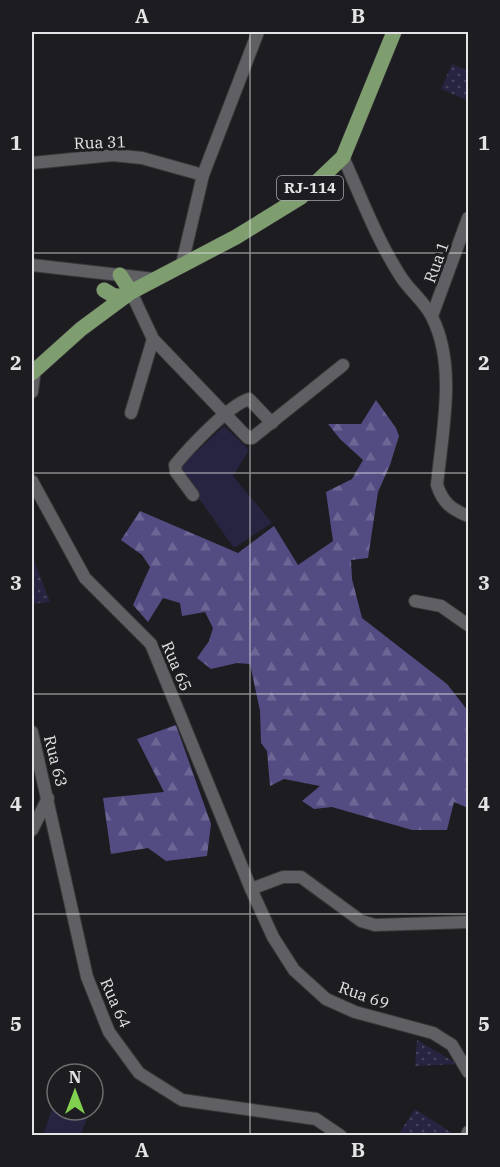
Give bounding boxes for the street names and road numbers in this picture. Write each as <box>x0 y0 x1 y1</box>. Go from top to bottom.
street label: Rua 31 <box>74 131 126 153</box>
road number: RJ-114 <box>277 176 343 200</box>
street label: Rua 1 <box>419 239 453 285</box>
street label: Rua 65 <box>158 638 196 694</box>
street label: Rua 63 <box>40 733 72 789</box>
street label: Rua 64 <box>96 975 136 1031</box>
street label: Rua 69 <box>336 977 392 1013</box>

